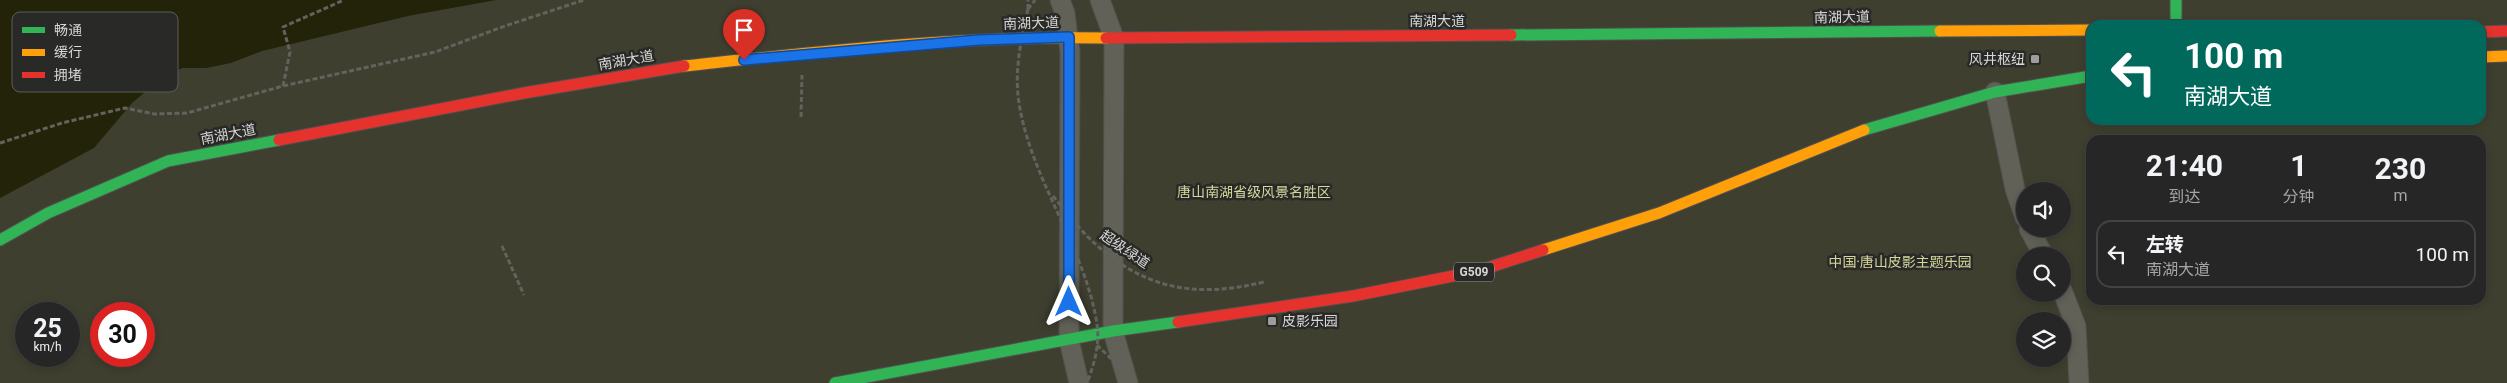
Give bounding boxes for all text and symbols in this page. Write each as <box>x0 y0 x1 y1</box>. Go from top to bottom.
pin <box>723 9 765 60</box>
street label: 南湖大道 <box>1814 9 1870 25</box>
legend <box>12 12 178 92</box>
street label: 南湖大道 <box>1409 13 1465 29</box>
street label: 南湖大道 <box>1003 14 1059 32</box>
icon: arrive <box>730 16 758 44</box>
text: 畅通 <box>54 22 82 38</box>
text: 100 m <box>2184 36 2283 77</box>
icon: left <box>2101 40 2166 105</box>
text: 缓行 <box>54 44 82 60</box>
street label: 南湖大道 <box>597 47 655 73</box>
place label: 风井枢纽 <box>1969 51 2025 67</box>
marker: 风井枢纽 <box>2029 53 2041 65</box>
text: 拥堵 <box>54 67 82 83</box>
text: 南湖大道 <box>2184 84 2272 109</box>
street label: 南湖大道 <box>199 121 257 147</box>
text: 21:40 <box>2146 148 2223 183</box>
text: 1 <box>2290 148 2307 183</box>
text: 230 <box>2375 151 2426 186</box>
map controls <box>2016 182 2071 367</box>
button: sound <box>2016 182 2071 237</box>
park label: 唐山南湖省级风景名胜区 <box>1177 184 1331 200</box>
text: m <box>2393 186 2407 205</box>
text: 到达 <box>2168 187 2200 206</box>
text: 分钟 <box>2283 187 2315 206</box>
street label: 超级绿道 <box>1097 227 1153 271</box>
text: 左转 <box>2146 233 2184 256</box>
icon: left <box>2103 240 2131 268</box>
text: 100 m <box>2416 243 2469 266</box>
button: search <box>2016 247 2071 302</box>
park label: 中国·唐山皮影主题乐园 <box>1828 254 1972 270</box>
text: 南湖大道 <box>2146 260 2210 279</box>
road number: G509 <box>1454 262 1494 282</box>
position arrow <box>1042 275 1094 327</box>
speed limit sign: 30 <box>90 302 155 367</box>
button: layers <box>2016 312 2071 367</box>
place label: 皮影乐园 <box>1282 313 1338 329</box>
text: 25 <box>33 314 62 343</box>
marker: 皮影乐园 <box>1266 315 1278 327</box>
text: km/h <box>33 340 62 354</box>

